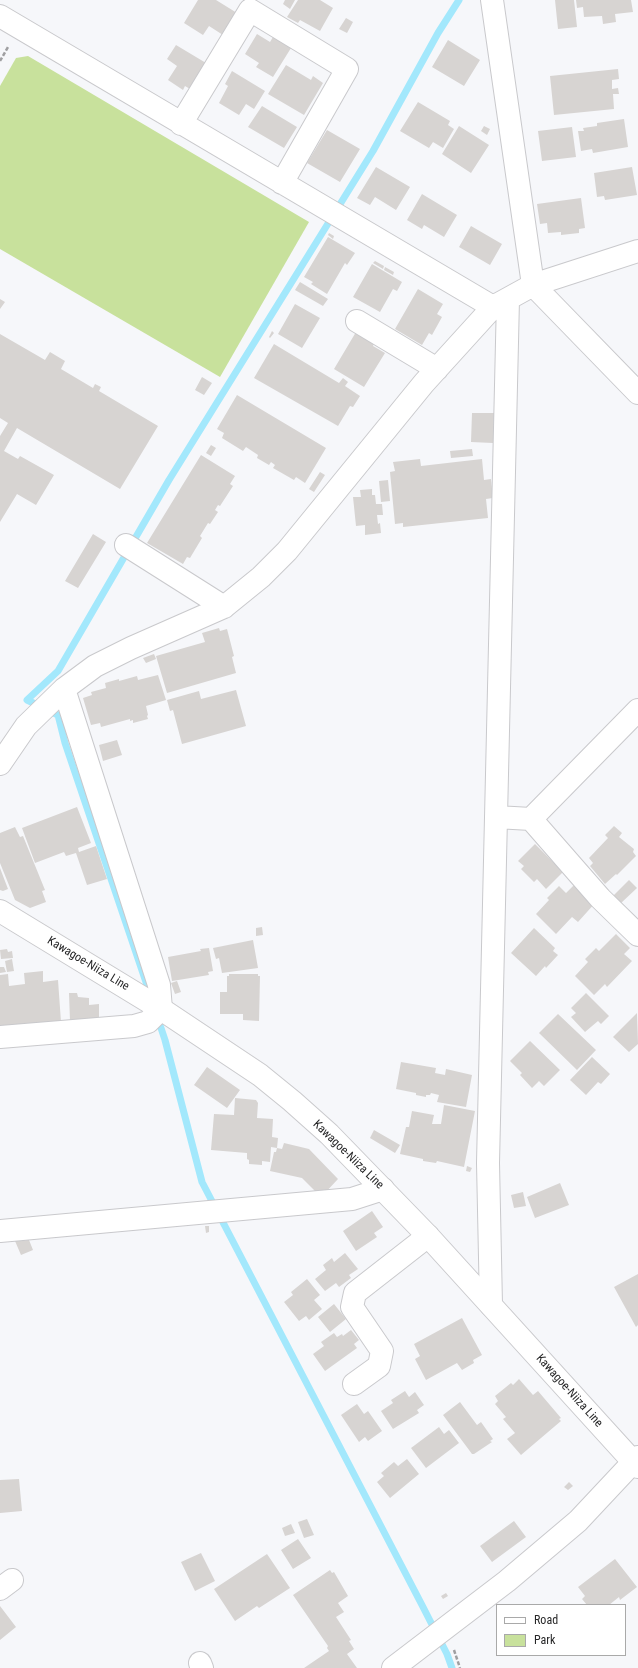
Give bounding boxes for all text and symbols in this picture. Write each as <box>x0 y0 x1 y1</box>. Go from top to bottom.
street label: Kawagoe-Niiza Line <box>44 934 132 994</box>
street label: Kawagoe-Niiza Line <box>310 1118 386 1192</box>
street label: Kawagoe-Niiza Line <box>533 1352 605 1430</box>
legend <box>496 1604 626 1656</box>
text: Road <box>534 1613 558 1627</box>
text: Park <box>534 1633 555 1647</box>

